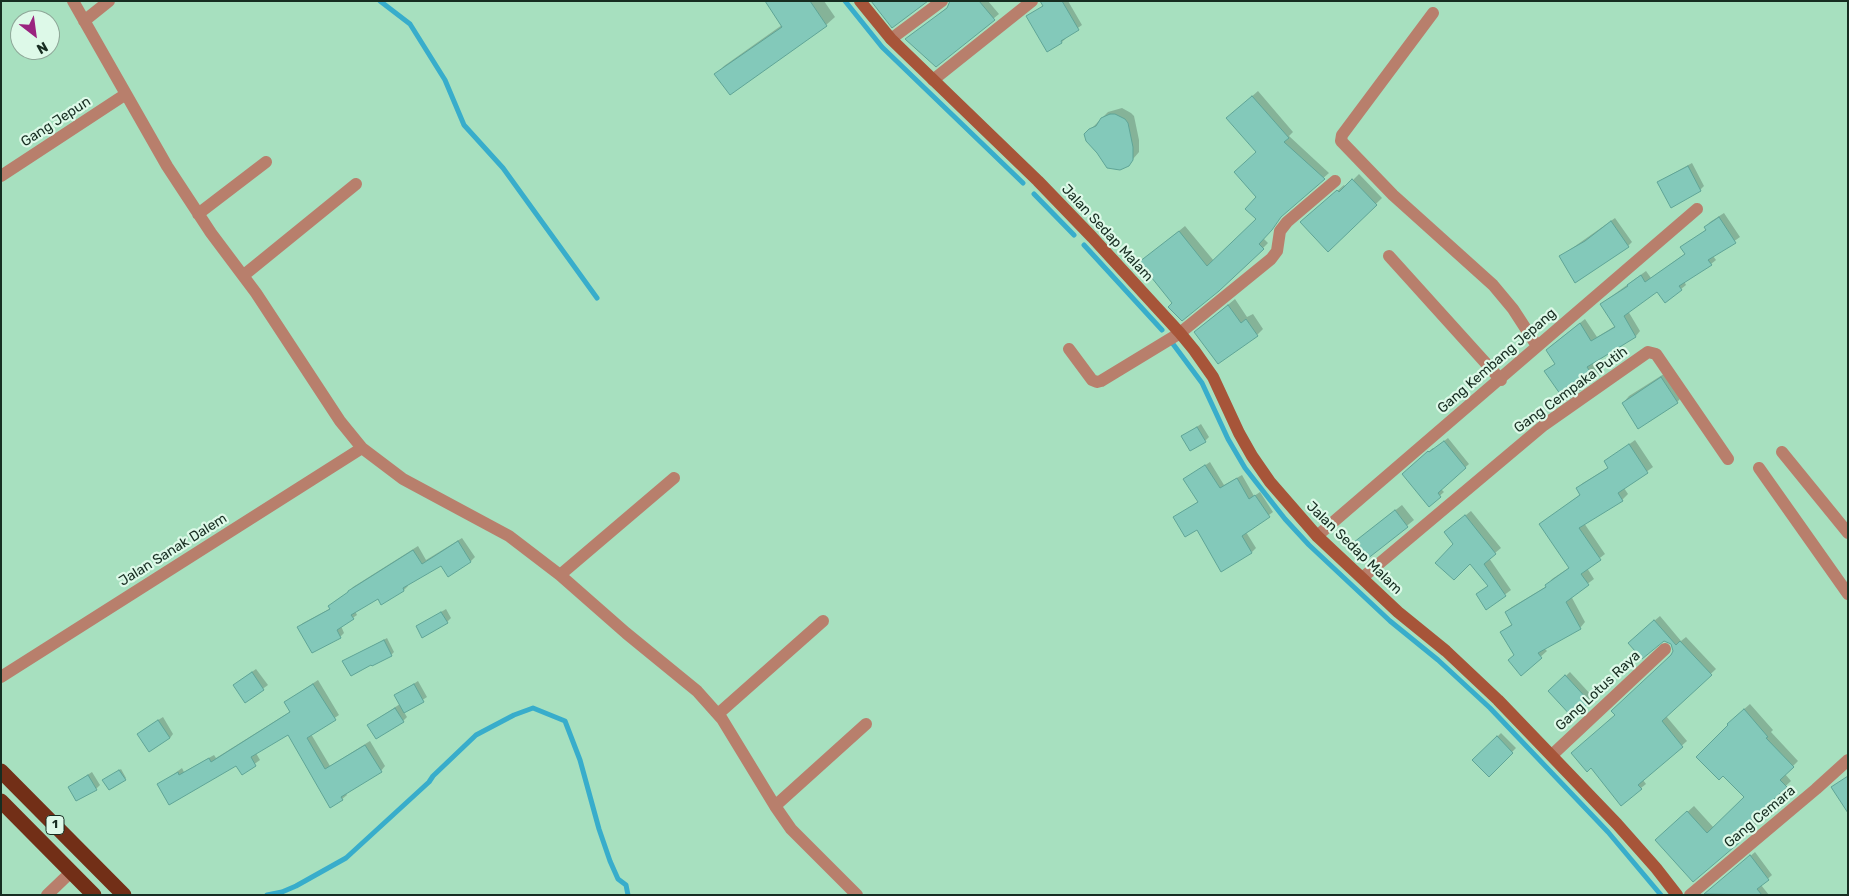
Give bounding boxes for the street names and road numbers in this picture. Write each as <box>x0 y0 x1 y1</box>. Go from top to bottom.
street label: Gang Jepun <box>18 93 94 151</box>
street label: Jalan Sedap Malam <box>1058 181 1156 285</box>
street label: Gang Kembang Jepang <box>1434 305 1560 417</box>
street label: Gang Cempaka Putih <box>1511 343 1631 437</box>
street label: Jalan Sedap Malam <box>1303 498 1405 598</box>
street label: Jalan Sanak Dalem <box>116 510 230 590</box>
street label: Gang Lotus Raya <box>1552 647 1644 735</box>
street label: Gang Cemara <box>1721 782 1799 852</box>
road number: 1 <box>46 816 64 834</box>

